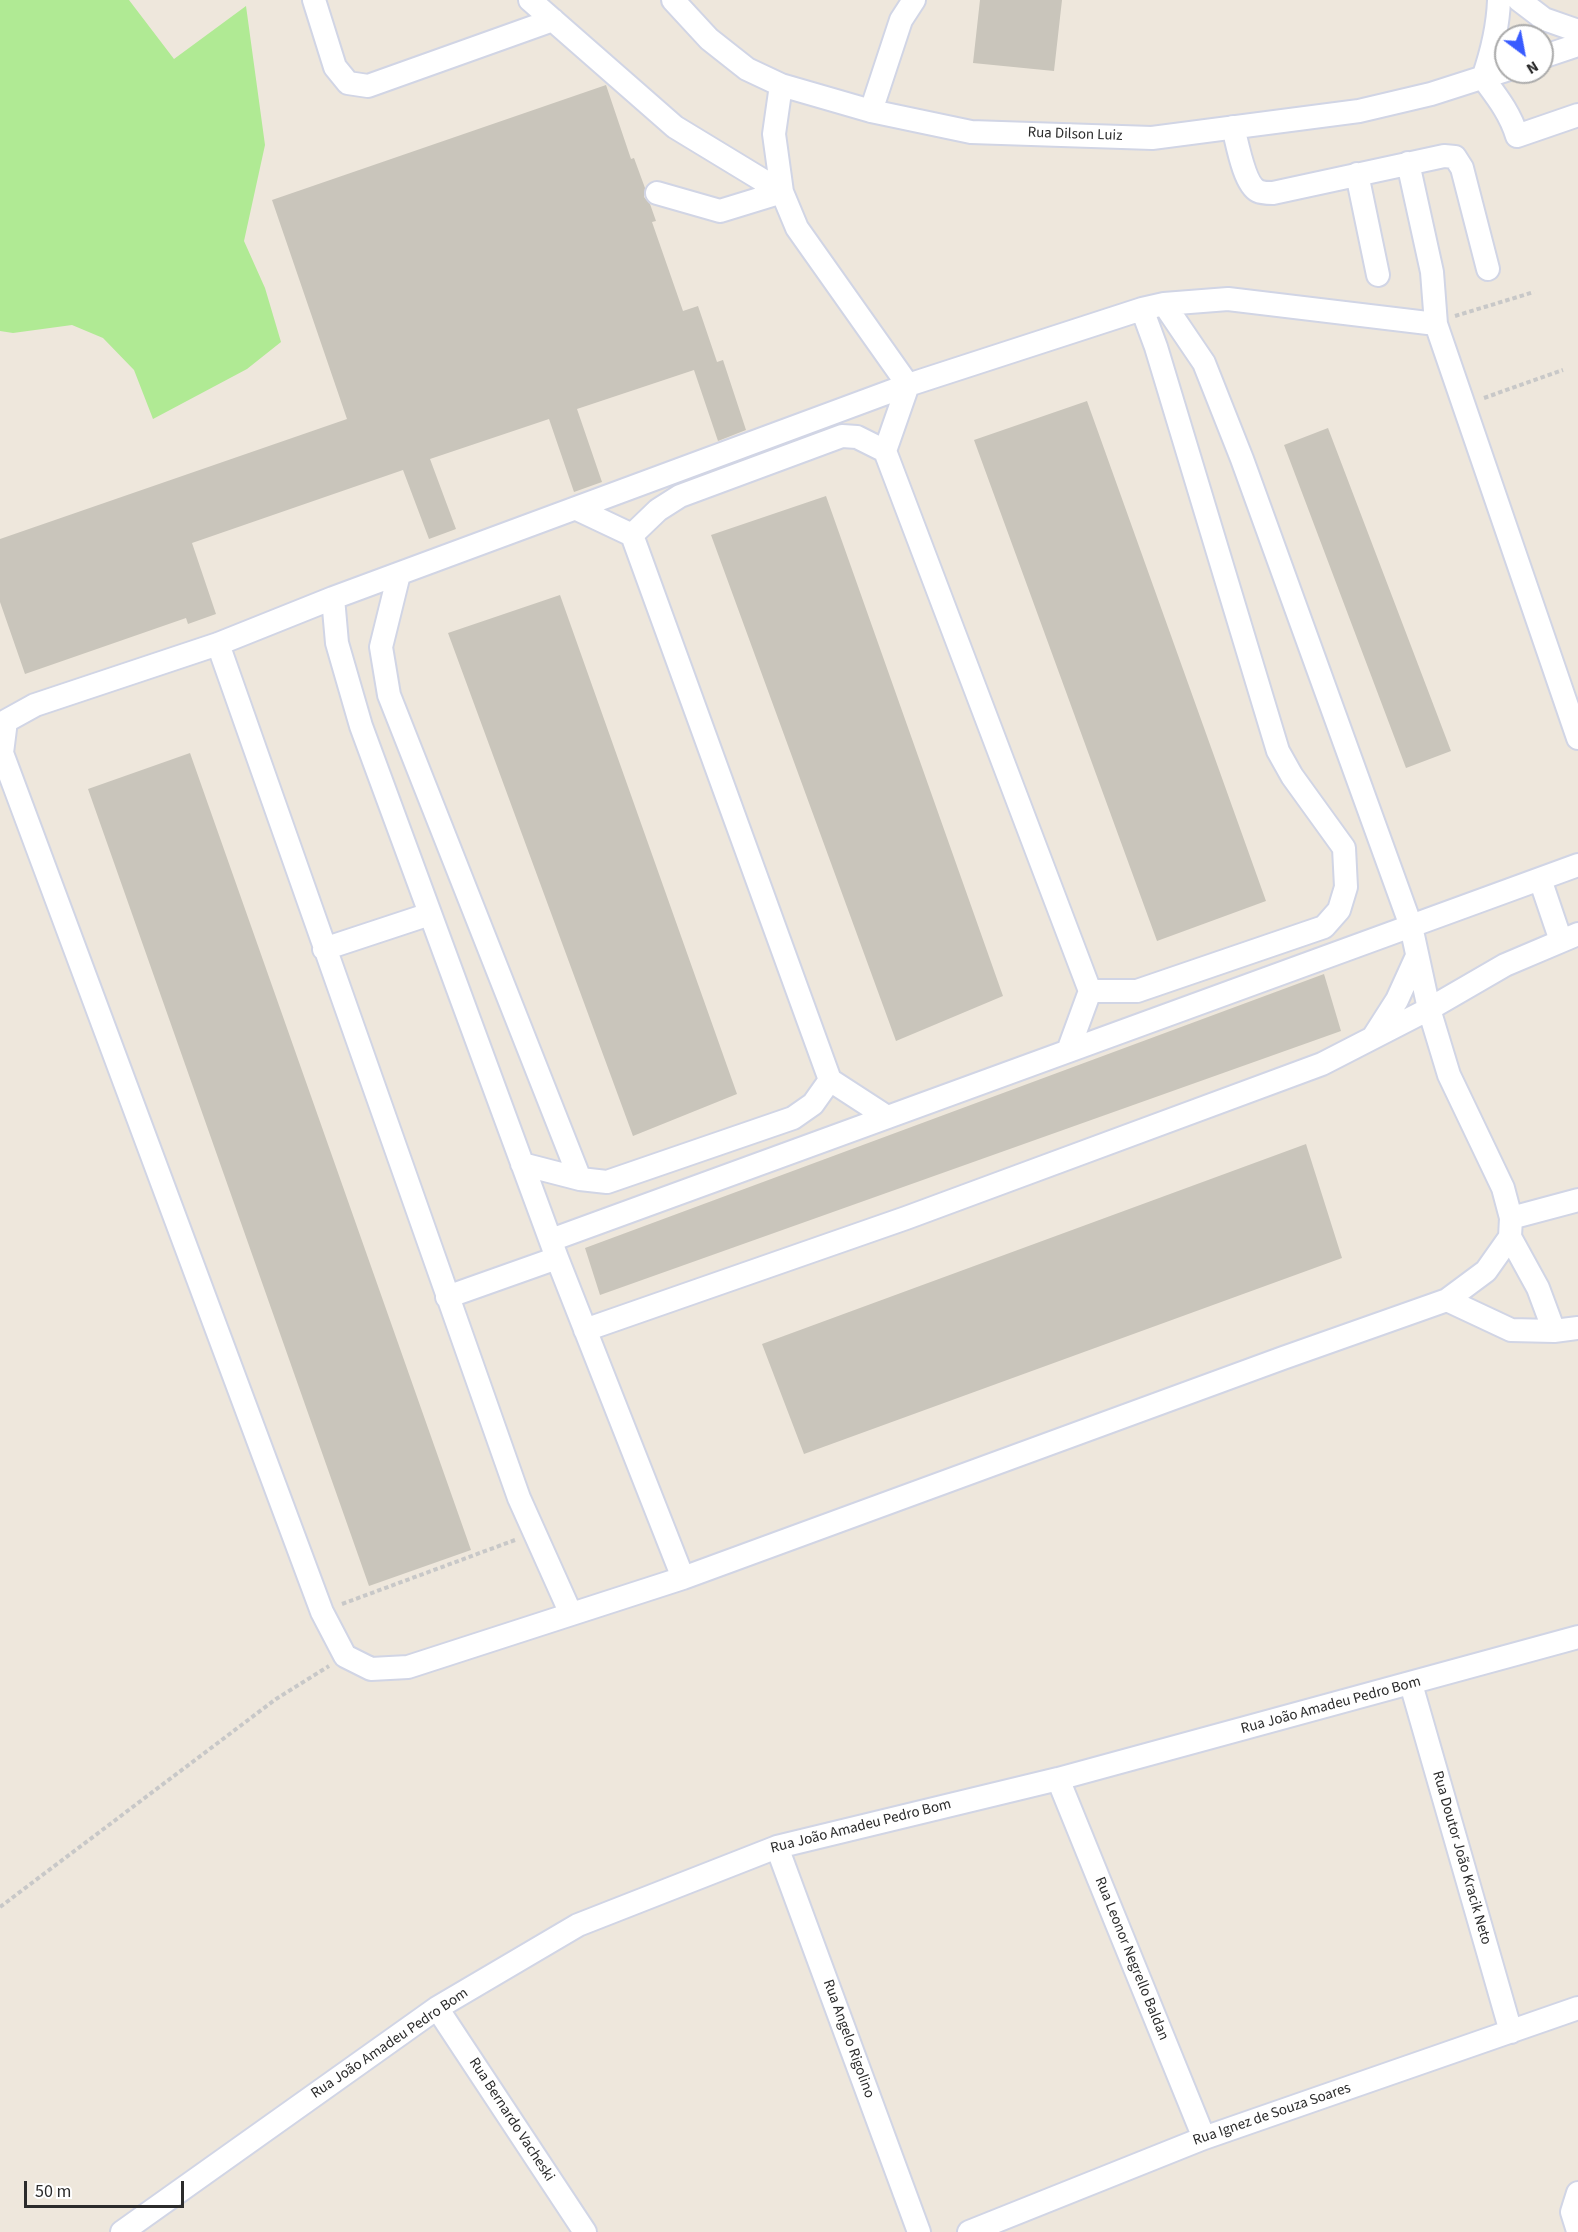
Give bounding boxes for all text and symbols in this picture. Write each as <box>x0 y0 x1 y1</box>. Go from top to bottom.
north arrow <box>1494 24 1554 84</box>
text: N <box>1522 55 1543 80</box>
street label: Rua Dilson Luiz <box>1027 124 1123 146</box>
street label: Rua João Amadeu Pedro Bom <box>1239 1673 1423 1739</box>
street label: Rua Doutor João Kracik Neto <box>1428 1769 1494 1947</box>
street label: Rua João Amadeu Pedro Bom <box>769 1796 953 1858</box>
street label: Rua Leonor Negrello Baldan <box>1090 1875 1172 2043</box>
street label: Rua Angelo Rigolino <box>818 1977 878 2101</box>
street label: Rua João Amadeu Pedro Bom <box>308 1985 472 2103</box>
street label: Rua Bernardo Vacheski <box>464 2055 558 2185</box>
street label: Rua Ignez de Souza Soares <box>1191 2080 1353 2150</box>
scale bar <box>27 2169 188 2207</box>
text: 50 m <box>35 2179 71 2204</box>

